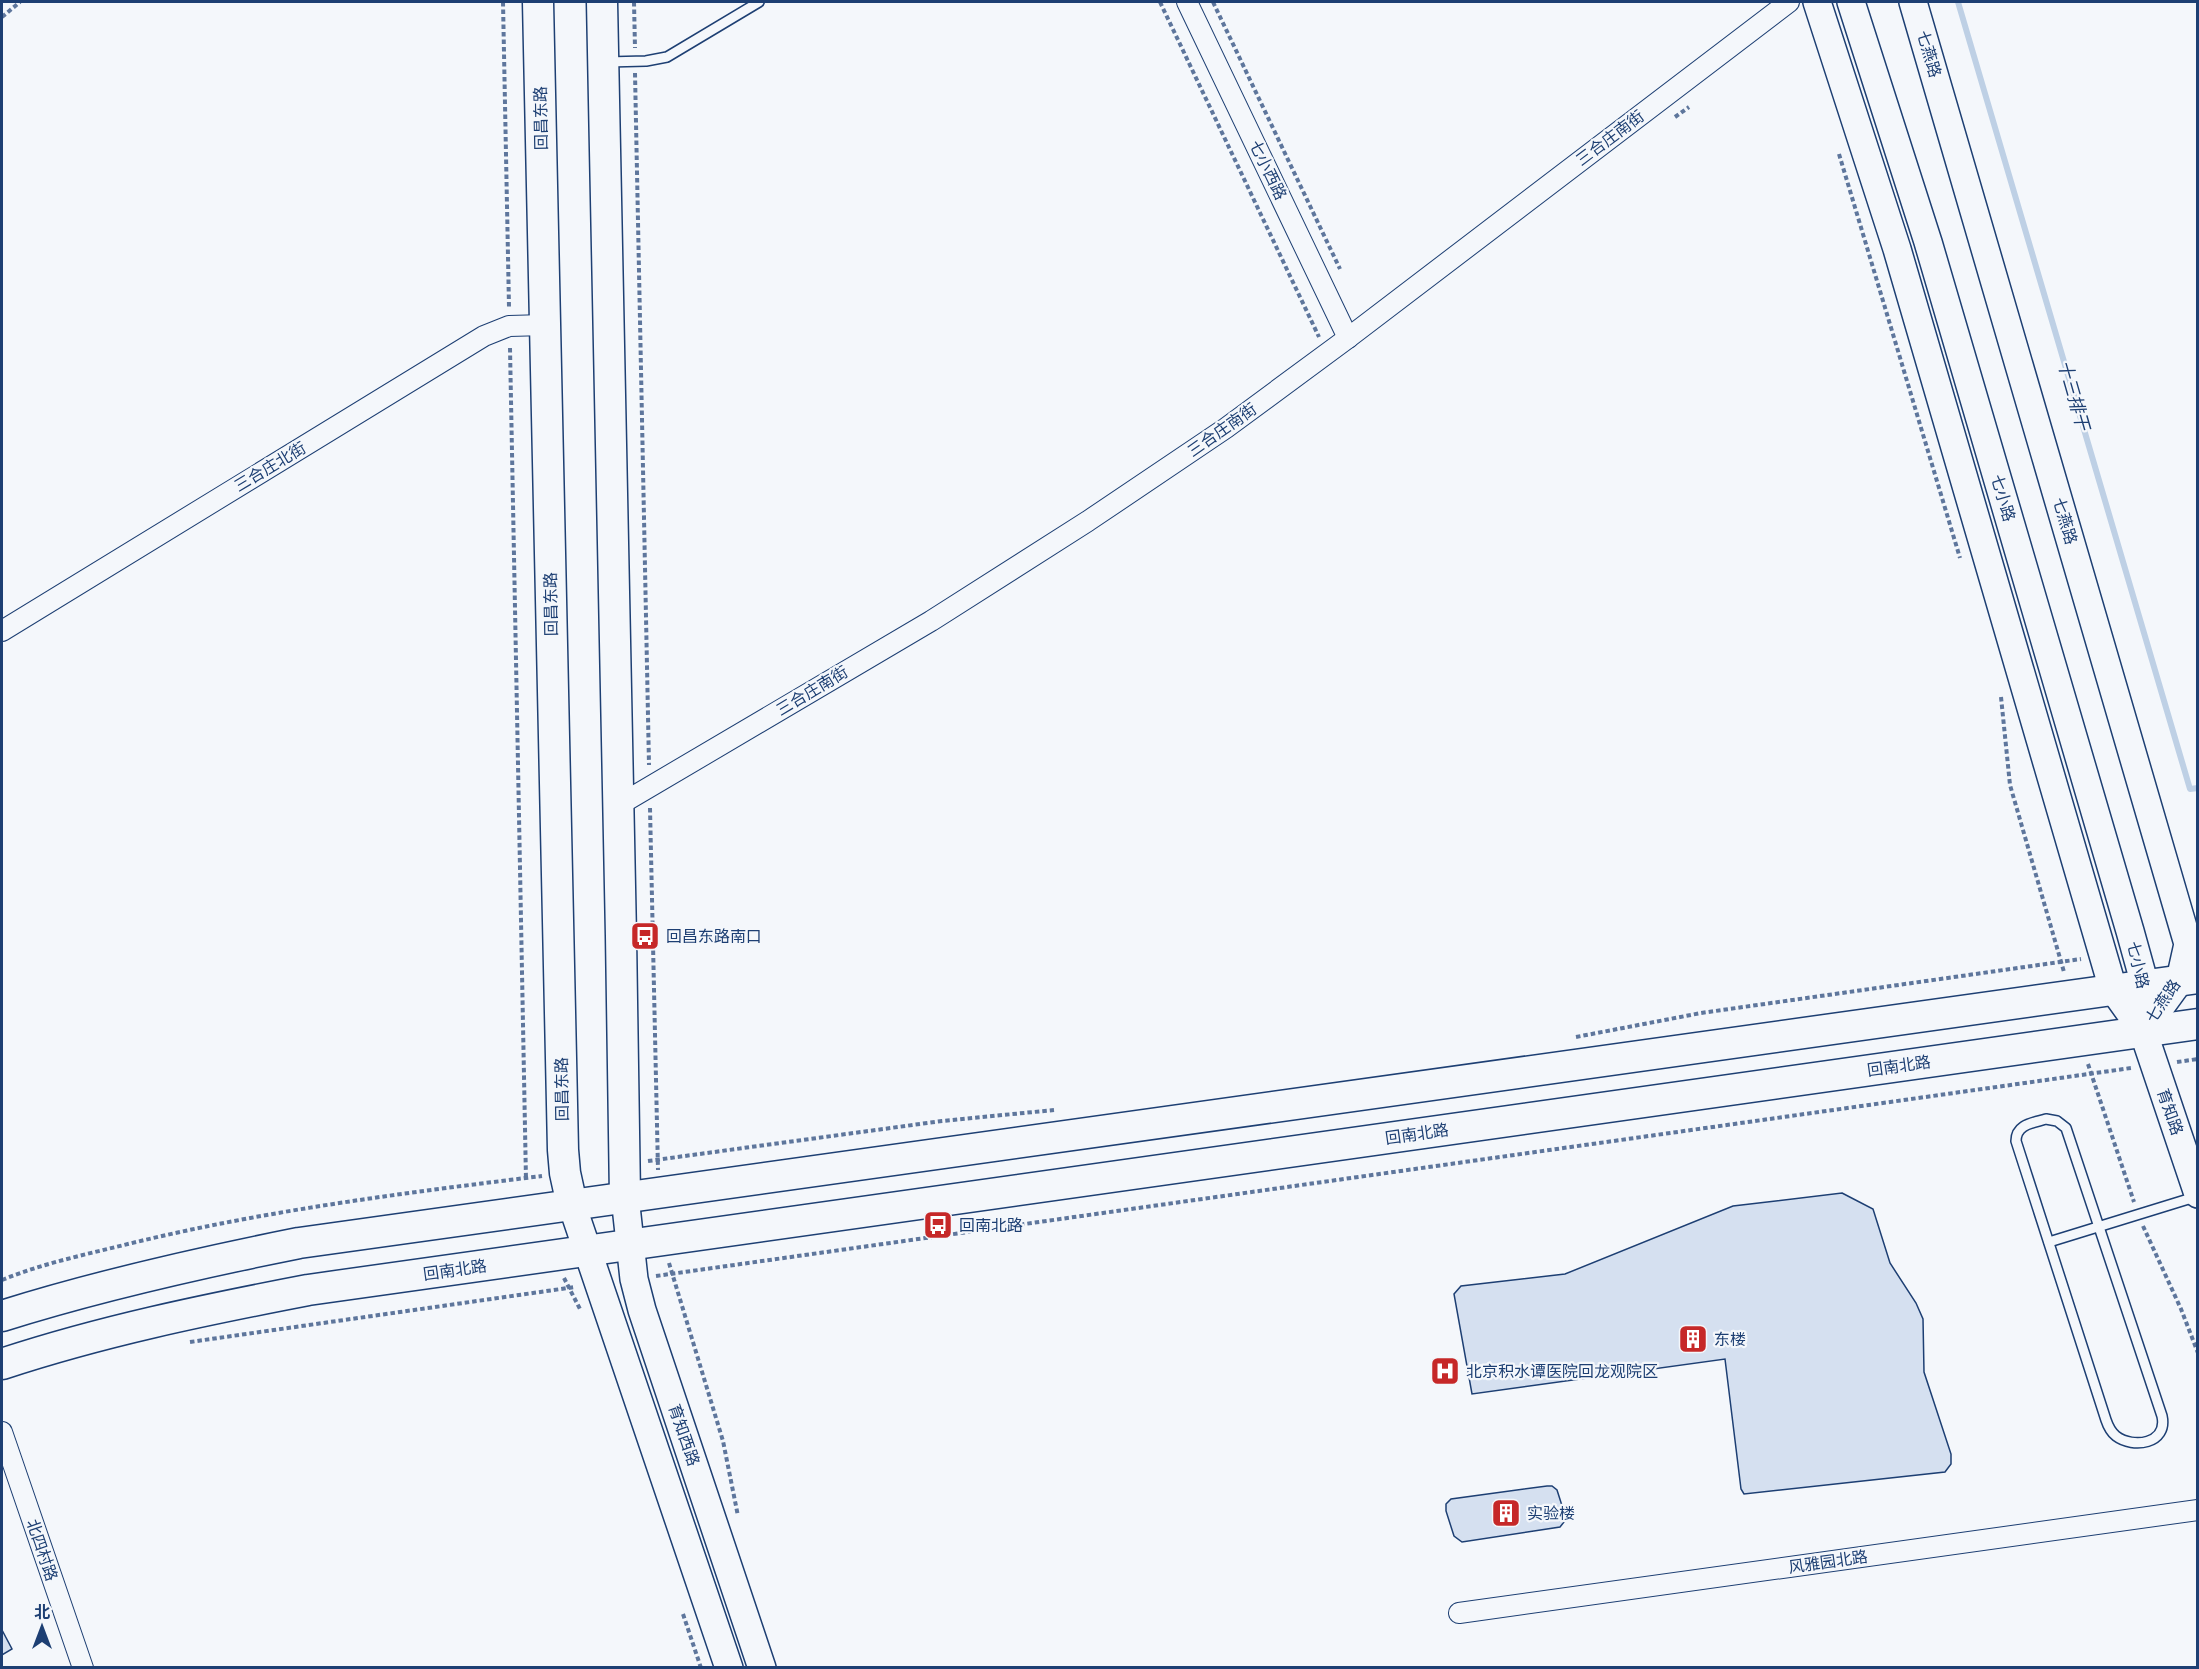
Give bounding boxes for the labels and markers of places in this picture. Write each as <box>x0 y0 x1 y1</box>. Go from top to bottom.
bus stop icon: 回昌东路南口 <box>629 920 661 952</box>
place label: 回昌东路南口 <box>666 927 762 946</box>
bus stop icon: 回南北路 <box>922 1209 954 1241</box>
place label: 回南北路 <box>959 1216 1023 1235</box>
building icon: 东楼 <box>1677 1323 1709 1355</box>
place label: 东楼 <box>1714 1330 1746 1349</box>
hospital icon: 北京积水谭医院回龙观院区 <box>1429 1355 1461 1387</box>
place label: 北京积水谭医院回龙观院区 <box>1466 1362 1658 1381</box>
building icon: 实验楼 <box>1490 1497 1522 1529</box>
place label: 实验楼 <box>1527 1504 1575 1523</box>

